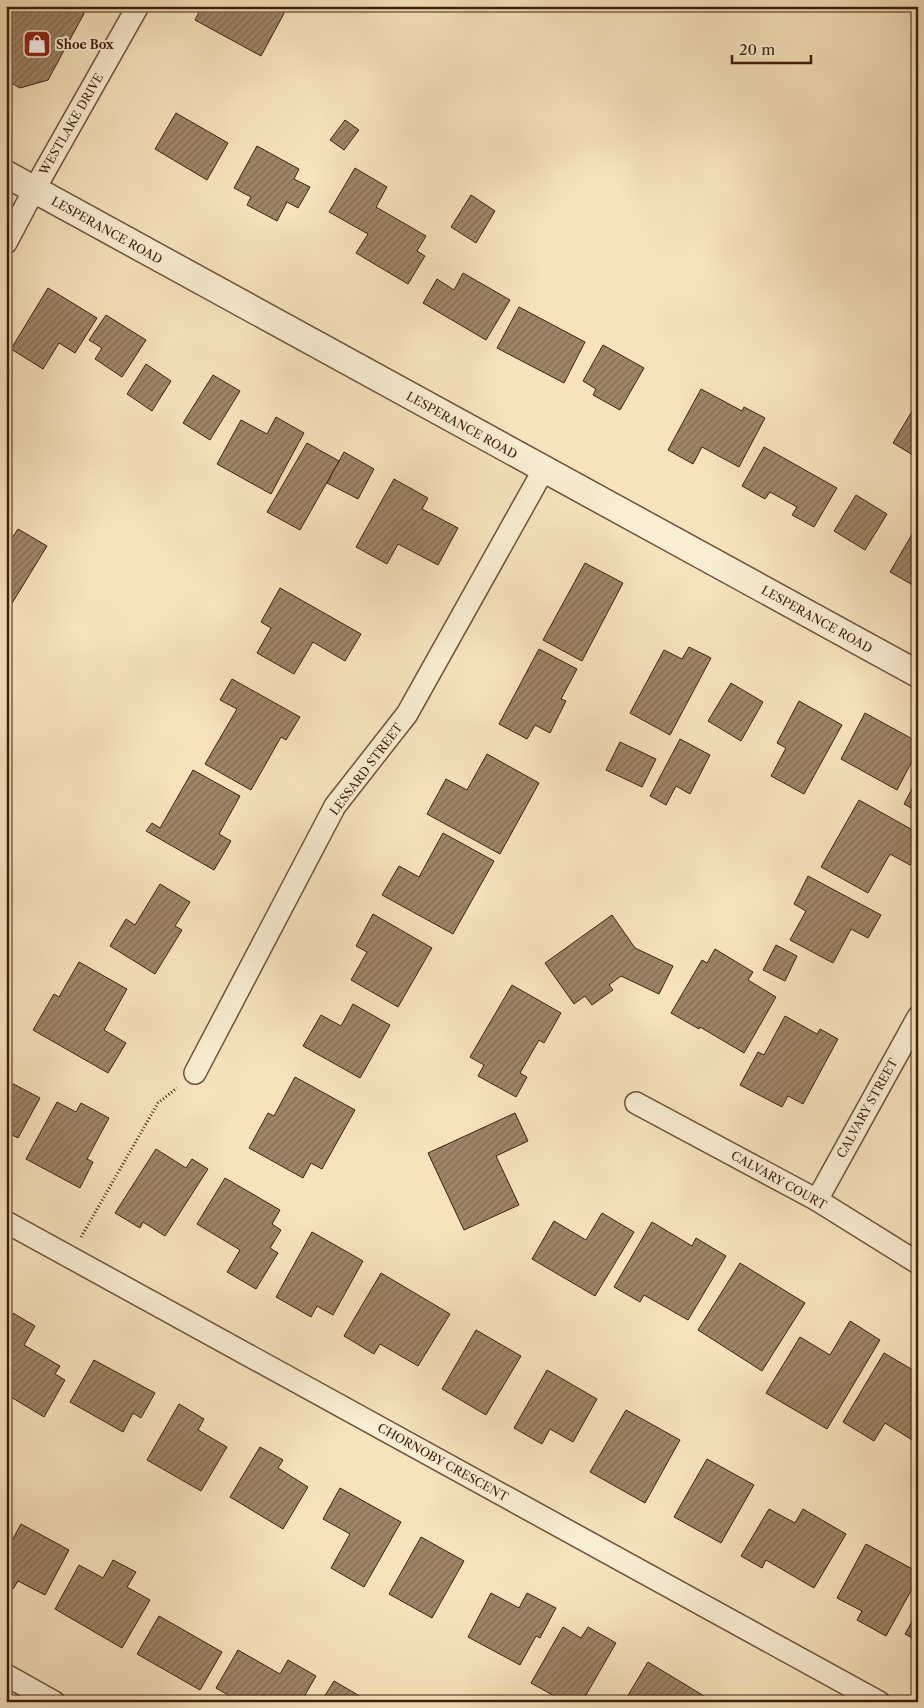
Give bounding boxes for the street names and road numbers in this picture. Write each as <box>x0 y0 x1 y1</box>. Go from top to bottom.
street label: WESTLAKE DRIVE <box>35 70 106 178</box>
street label: LESPERANCE ROAD <box>49 193 165 267</box>
street label: LESPERANCE ROAD <box>404 388 520 462</box>
street label: LESPERANCE ROAD <box>759 582 875 656</box>
street label: LESSARD STREET <box>326 720 406 818</box>
street label: CALVARY STREET <box>833 1056 901 1160</box>
street label: CALVARY COURT <box>729 1147 829 1213</box>
street label: CHORNOBY CRESCENT <box>375 1420 511 1504</box>

